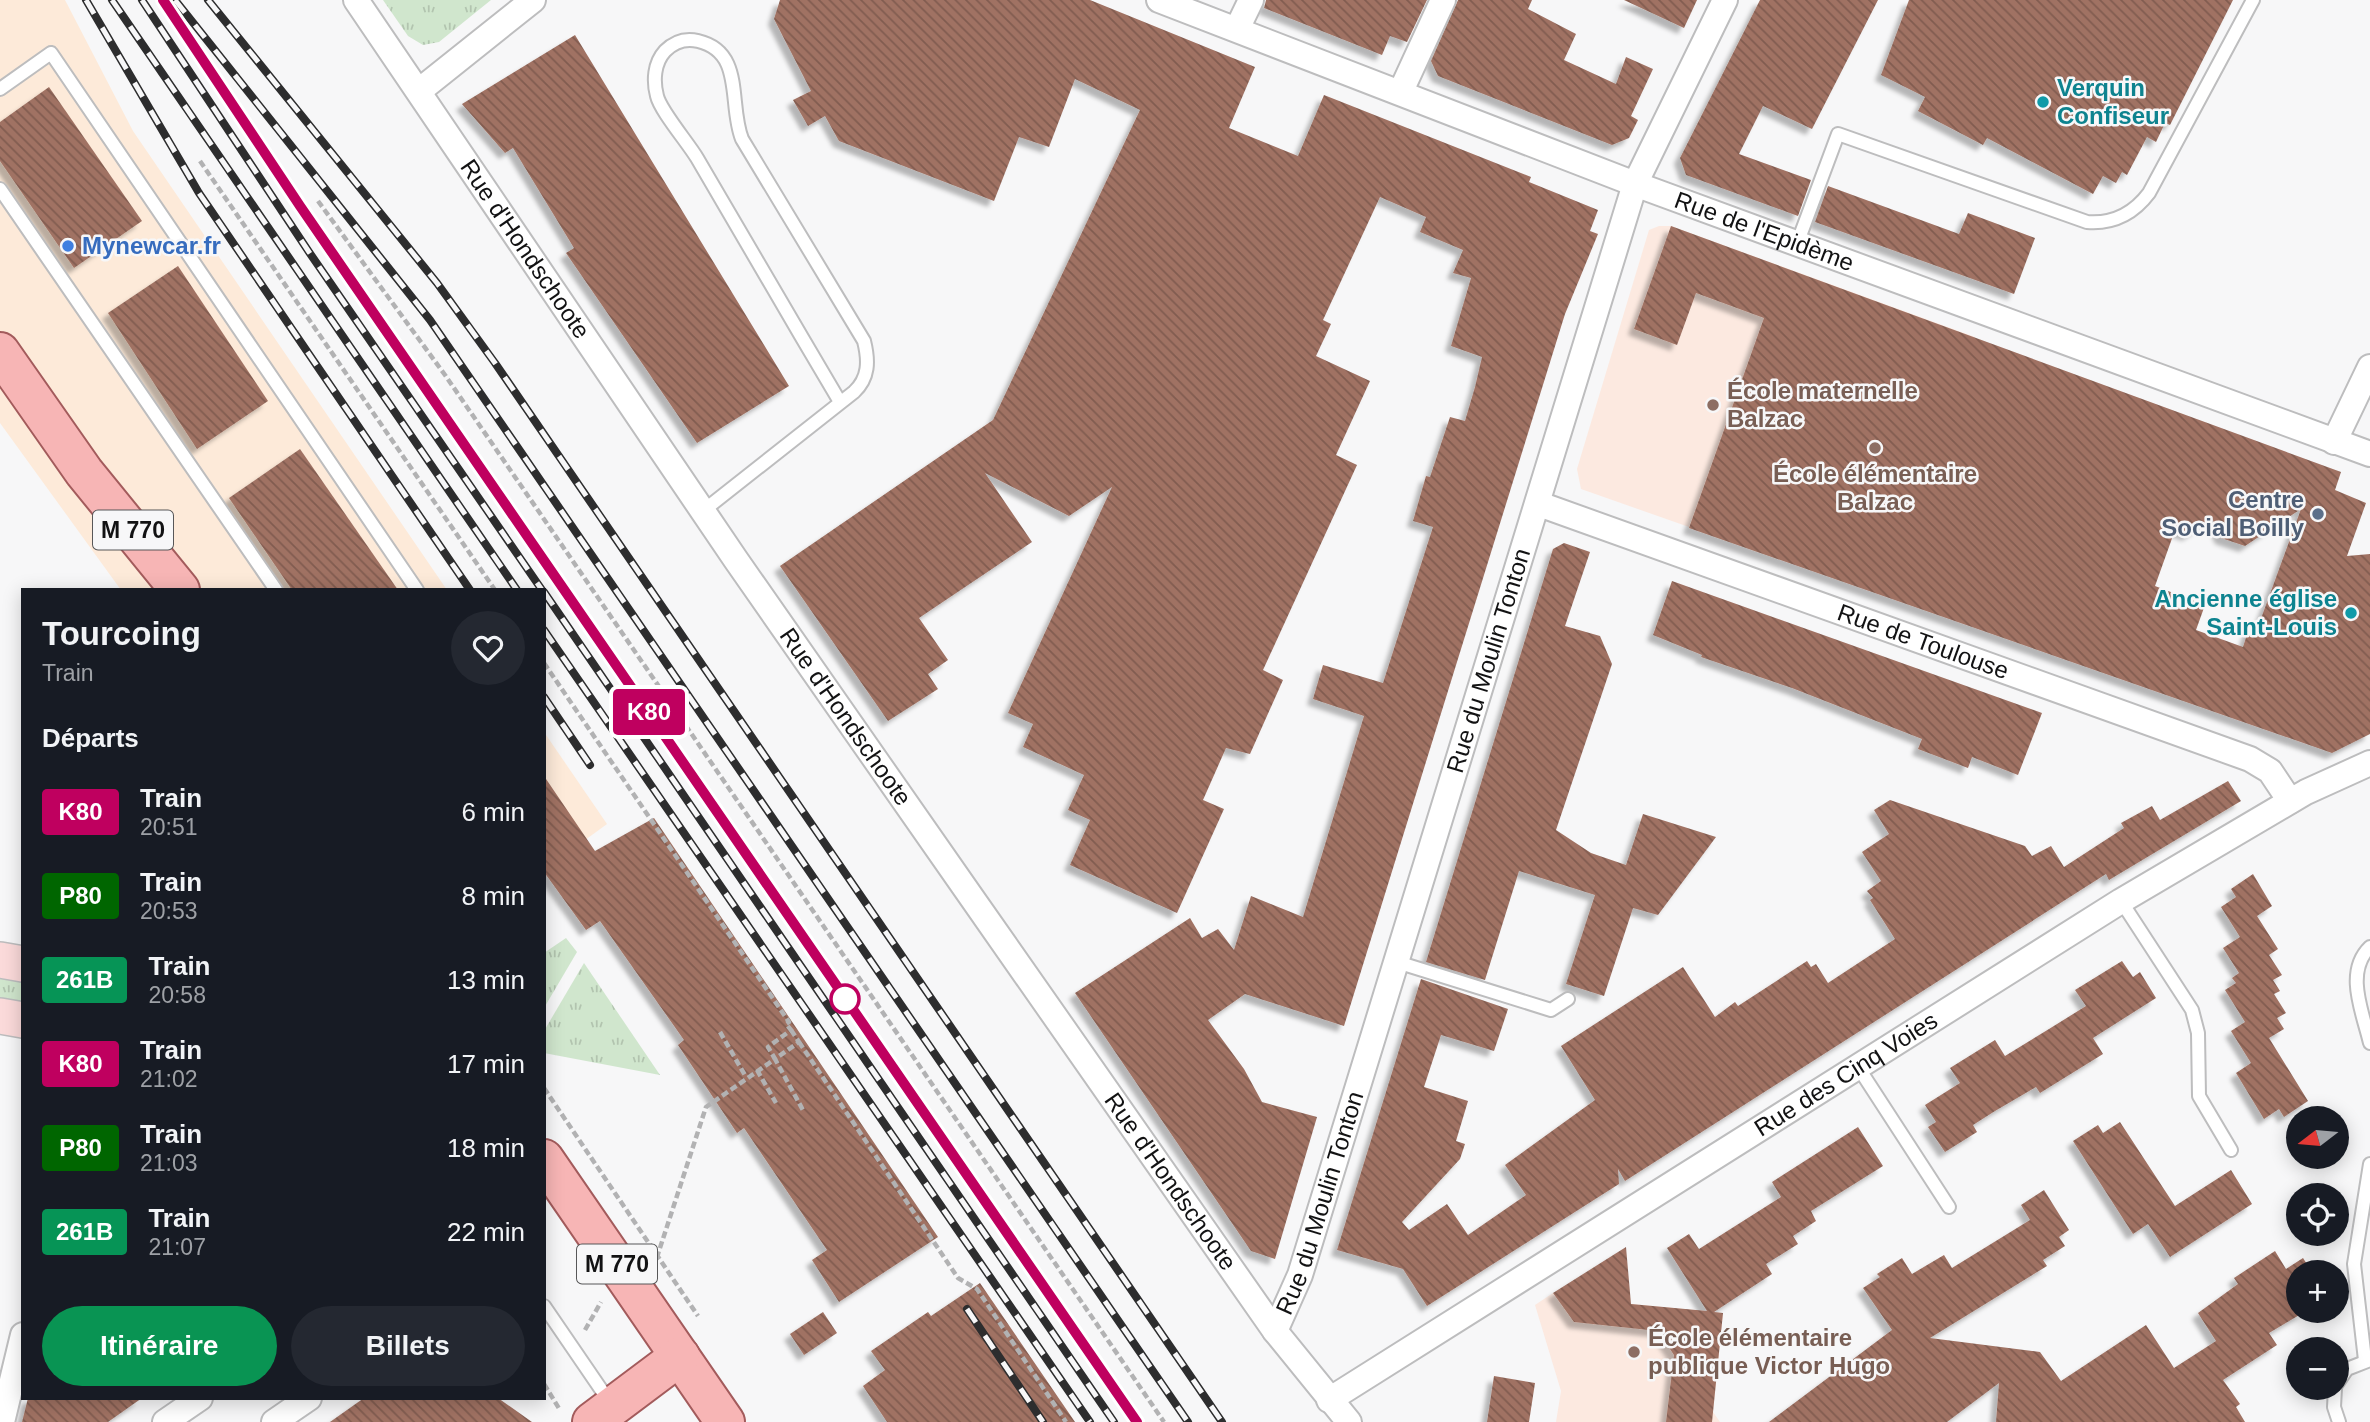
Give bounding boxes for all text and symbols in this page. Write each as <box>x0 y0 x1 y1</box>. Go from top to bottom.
place label: Verquin Confiseur <box>2057 74 2169 129</box>
marker: Verquin Confiseur <box>2035 94 2051 110</box>
street label: Rue d'Hondschoote <box>455 154 596 343</box>
street label: Rue de l'Epidème <box>1671 186 1858 276</box>
place label: Mynewcar.fr <box>82 232 221 259</box>
marker: Mynewcar.fr <box>60 238 76 254</box>
place label: École maternelle Balzac <box>1727 377 1918 432</box>
marker: École maternelle Balzac <box>1705 397 1721 413</box>
marker: École élémentaire Balzac <box>1867 440 1883 456</box>
place label: École élémentaire Balzac <box>1773 460 1977 515</box>
place label: Centre Social Boilly <box>2161 486 2305 541</box>
marker: Centre Social Boilly <box>2310 506 2326 522</box>
road number: M 770 <box>93 510 173 550</box>
street label: Rue du Moulin Tonton <box>1441 545 1535 776</box>
place label: Ancienne église Saint-Louis <box>2154 585 2337 640</box>
street label: Rue de Toulouse <box>1834 598 2012 684</box>
marker: Ancienne église Saint-Louis <box>2343 605 2359 621</box>
button: heart <box>451 611 525 685</box>
text: Tourcoing <box>42 615 201 652</box>
street label: Rue d'Hondschoote <box>775 623 917 810</box>
text: Train <box>42 660 94 686</box>
line badge: K80 <box>609 689 689 735</box>
text: K80 <box>627 698 671 725</box>
text: Départs <box>42 723 139 753</box>
text: Train <box>140 783 202 813</box>
text: 6 min <box>461 797 525 827</box>
text: K80 <box>58 798 103 825</box>
text: 20:51 <box>140 814 198 840</box>
text: Train <box>140 867 202 897</box>
text: 8 min <box>461 881 525 911</box>
text: P80 <box>59 882 102 909</box>
text: 20:53 <box>140 898 198 924</box>
text: Train <box>148 951 211 981</box>
text: 13 min <box>447 965 525 995</box>
text: 261B <box>56 966 113 993</box>
text: 20:58 <box>148 982 206 1008</box>
unlabelled marker <box>830 984 860 1014</box>
street label: Rue des Cinq Voies <box>1749 1006 1942 1142</box>
text: Train <box>140 1035 202 1065</box>
text: 17 min <box>447 1049 525 1079</box>
text: K80 <box>58 1050 103 1077</box>
text: 21:02 <box>140 1066 198 1092</box>
street label: Rue d'Hondschoote <box>1099 1087 1242 1275</box>
street label: Rue du Moulin Tonton <box>1270 1088 1369 1319</box>
north arrow <box>2286 1106 2348 1169</box>
map controls <box>2286 1106 2349 1400</box>
text: Train <box>140 1119 202 1149</box>
text: 18 min <box>447 1133 525 1163</box>
text: P80 <box>59 1134 102 1161</box>
text: 21:03 <box>140 1150 198 1176</box>
button: locate <box>2286 1183 2349 1246</box>
text: Train <box>148 1203 211 1233</box>
text: 22 min <box>447 1217 525 1247</box>
text: 261B <box>56 1218 113 1245</box>
text: 21:07 <box>148 1234 206 1260</box>
road number: M 770 <box>577 1245 657 1284</box>
button: + <box>2286 1260 2349 1323</box>
button: Itinéraire <box>42 1306 277 1386</box>
button: Billets <box>291 1306 525 1386</box>
place label: École élémentaire publique Victor Hugo <box>1648 1324 1890 1379</box>
button: − <box>2286 1337 2349 1400</box>
marker: École élémentaire publique Victor Hugo <box>1626 1344 1642 1360</box>

